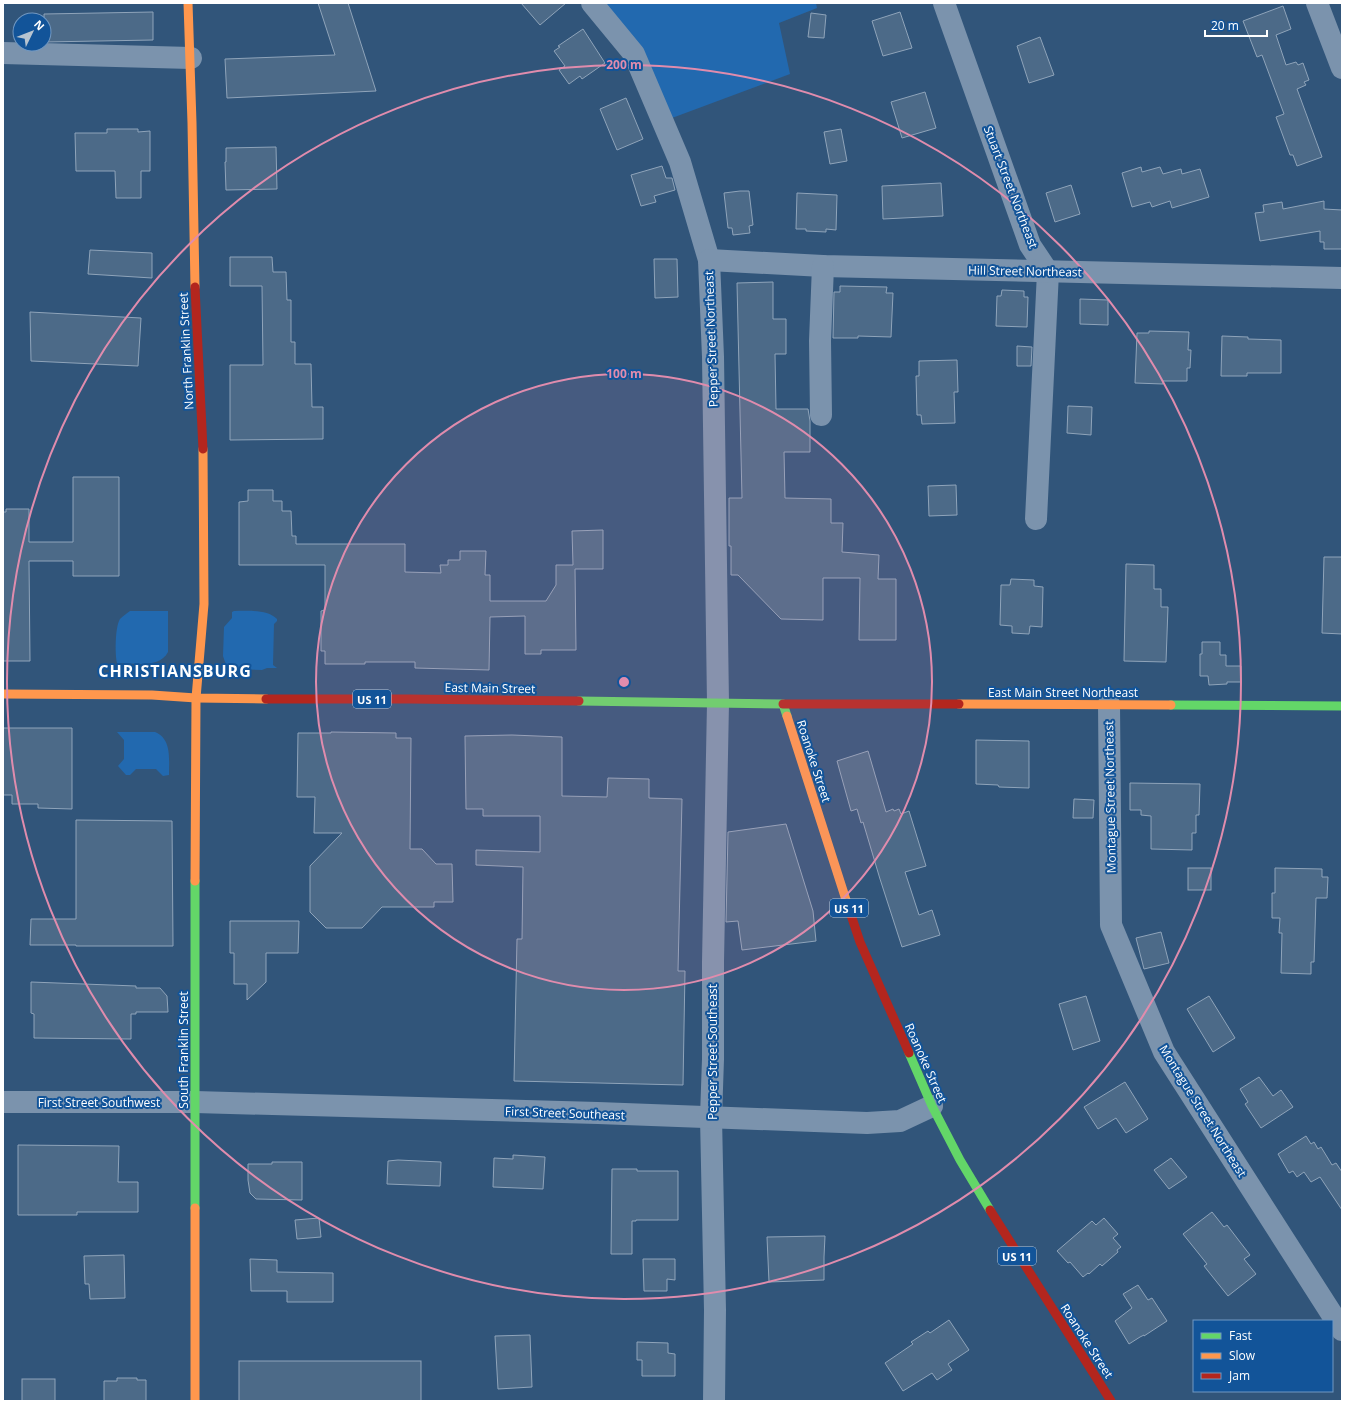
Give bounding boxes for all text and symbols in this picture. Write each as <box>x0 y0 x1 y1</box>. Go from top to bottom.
north arrow <box>12 12 52 52</box>
scale bar <box>1205 12 1267 38</box>
text: N <box>31 16 48 33</box>
text: 20 m <box>1211 17 1239 34</box>
text: 200 m <box>606 56 642 73</box>
street label: Stuart Street Northeast <box>980 123 1042 251</box>
street label: Hill Street Northeast <box>968 262 1082 280</box>
street label: Pepper Street Northeast <box>700 271 722 407</box>
street label: North Franklin Street <box>174 292 198 410</box>
text: 100 m <box>606 365 642 382</box>
district label: CHRISTIANSBURG <box>98 660 252 682</box>
centre of rings <box>617 675 631 689</box>
street label: East Main Street <box>444 679 536 697</box>
street label: East Main Street Northeast <box>988 684 1138 701</box>
road number: US 11 <box>353 690 391 708</box>
street label: Roanoke Street <box>793 718 835 804</box>
street label: Montague Street Northeast <box>1100 720 1120 874</box>
road number: US 11 <box>830 899 868 917</box>
street label: Pepper Street Southeast <box>704 984 721 1120</box>
street label: South Franklin Street <box>175 991 192 1109</box>
street label: Roanoke Street <box>901 1020 951 1106</box>
street label: Montague Street Northeast <box>1155 1042 1251 1180</box>
street label: First Street Southwest <box>38 1094 160 1111</box>
street label: First Street Southeast <box>505 1102 625 1124</box>
road number: US 11 <box>998 1247 1036 1265</box>
street label: Roanoke Street <box>1057 1300 1117 1382</box>
legend <box>1193 1320 1333 1392</box>
text: Fast <box>1229 1327 1252 1344</box>
text: Slow <box>1229 1347 1256 1364</box>
text: Jam <box>1228 1367 1250 1384</box>

